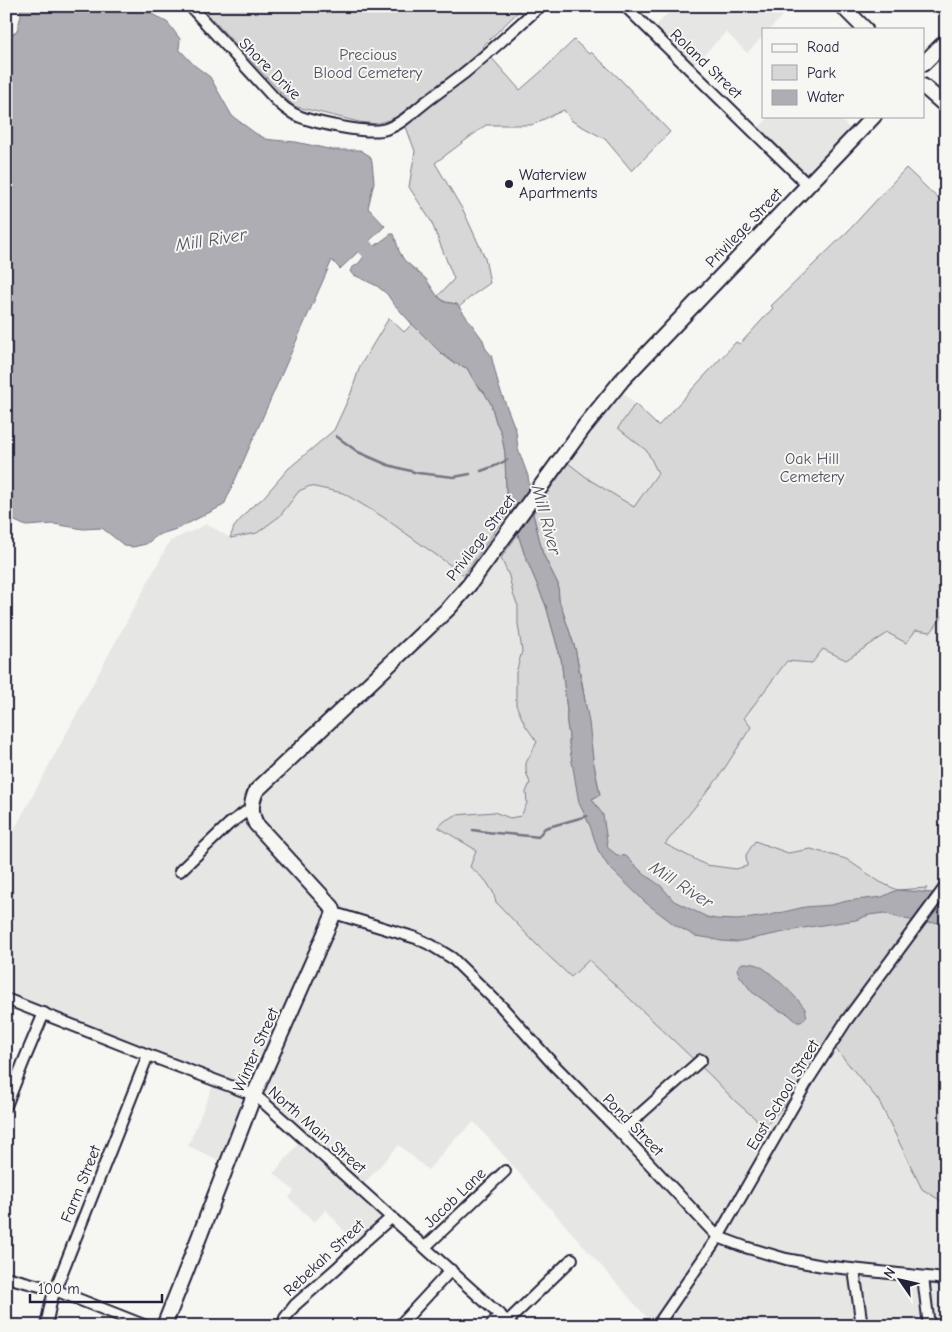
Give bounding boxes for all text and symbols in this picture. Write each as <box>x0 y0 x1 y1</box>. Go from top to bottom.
street label: Roland Street <box>667 25 746 103</box>
legend <box>762 28 924 118</box>
street label: Shore Drive <box>235 34 305 104</box>
text: Road <box>807 38 839 56</box>
park label: Precious Blood Cemetery <box>314 46 423 82</box>
text: Park <box>807 64 836 82</box>
text: Water <box>807 88 844 106</box>
place label: Waterview Apartments <box>519 166 598 202</box>
marker: Waterview Apartments <box>503 178 515 190</box>
street label: Privilege Street <box>702 185 786 271</box>
water label: Mill River <box>173 224 249 256</box>
park label: Oak Hill Cemetery <box>780 450 845 486</box>
water label: Mill River <box>526 482 566 558</box>
street label: Privilege Street <box>443 491 519 584</box>
water label: Mill River <box>644 856 717 914</box>
street label: Winter Street <box>229 1005 283 1095</box>
street label: East School Street <box>743 1036 823 1153</box>
street label: North Main Street <box>265 1083 370 1178</box>
street label: Pond Street <box>599 1090 667 1160</box>
street label: Farm Street <box>57 1142 105 1225</box>
street label: Jacob Lane <box>421 1164 489 1232</box>
street label: Rebekah Street <box>280 1216 368 1300</box>
north arrow <box>874 1254 924 1304</box>
text: N <box>880 1264 899 1282</box>
scale bar <box>30 1272 162 1304</box>
text: 100 m <box>38 1280 80 1298</box>

